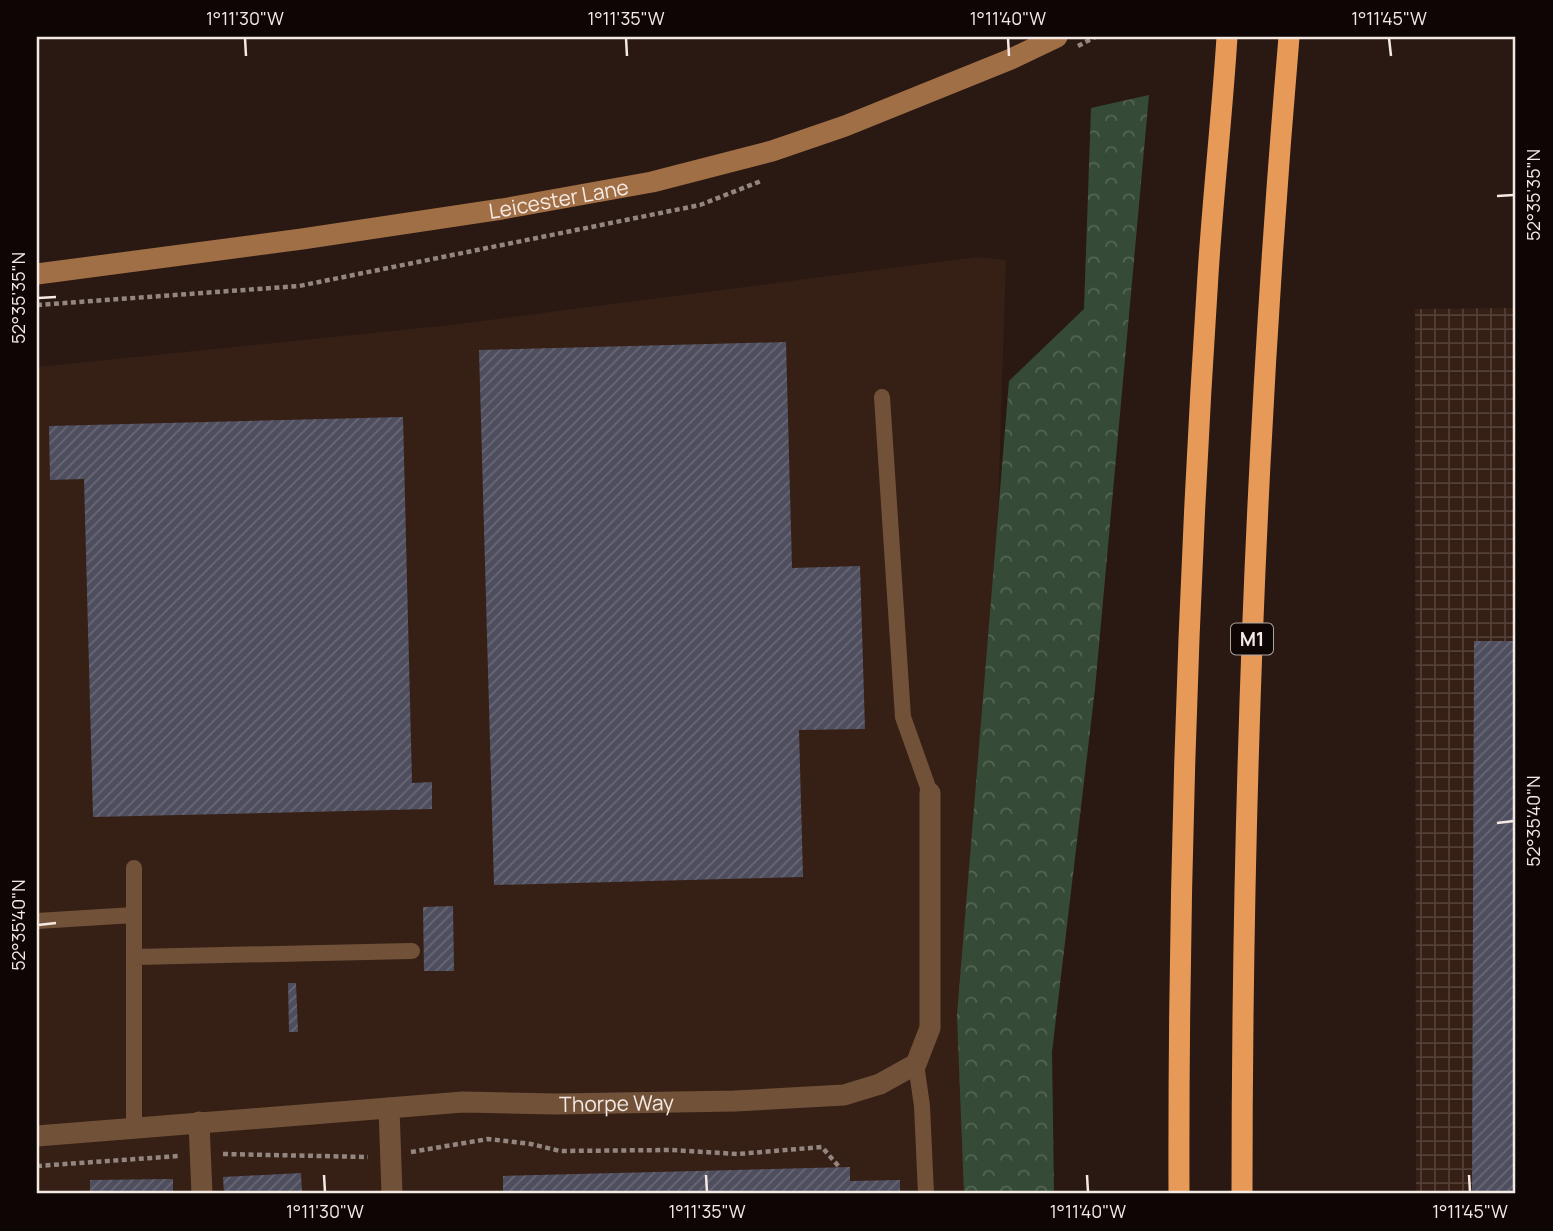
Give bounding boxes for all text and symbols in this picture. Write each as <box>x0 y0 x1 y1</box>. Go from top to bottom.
text: 1°11'30"W <box>206 6 284 30</box>
text: 1°11'35"W <box>587 6 665 30</box>
text: 1°11'40"W <box>970 6 1046 30</box>
text: 1°11'45"W <box>1351 6 1427 30</box>
text: 52°35'35"N <box>1521 149 1545 241</box>
street label: Leicester Lane <box>487 172 631 225</box>
text: 52°35'35"N <box>6 252 30 344</box>
road number: M1 <box>1231 624 1273 654</box>
text: 52°35'40"N <box>1521 775 1545 867</box>
text: 52°35'40"N <box>6 879 30 971</box>
street label: Thorpe Way <box>559 1088 674 1118</box>
text: 1°11'30"W <box>286 1199 364 1223</box>
text: 1°11'35"W <box>668 1199 746 1223</box>
text: 1°11'40"W <box>1050 1199 1126 1223</box>
text: 1°11'45"W <box>1432 1199 1508 1223</box>

